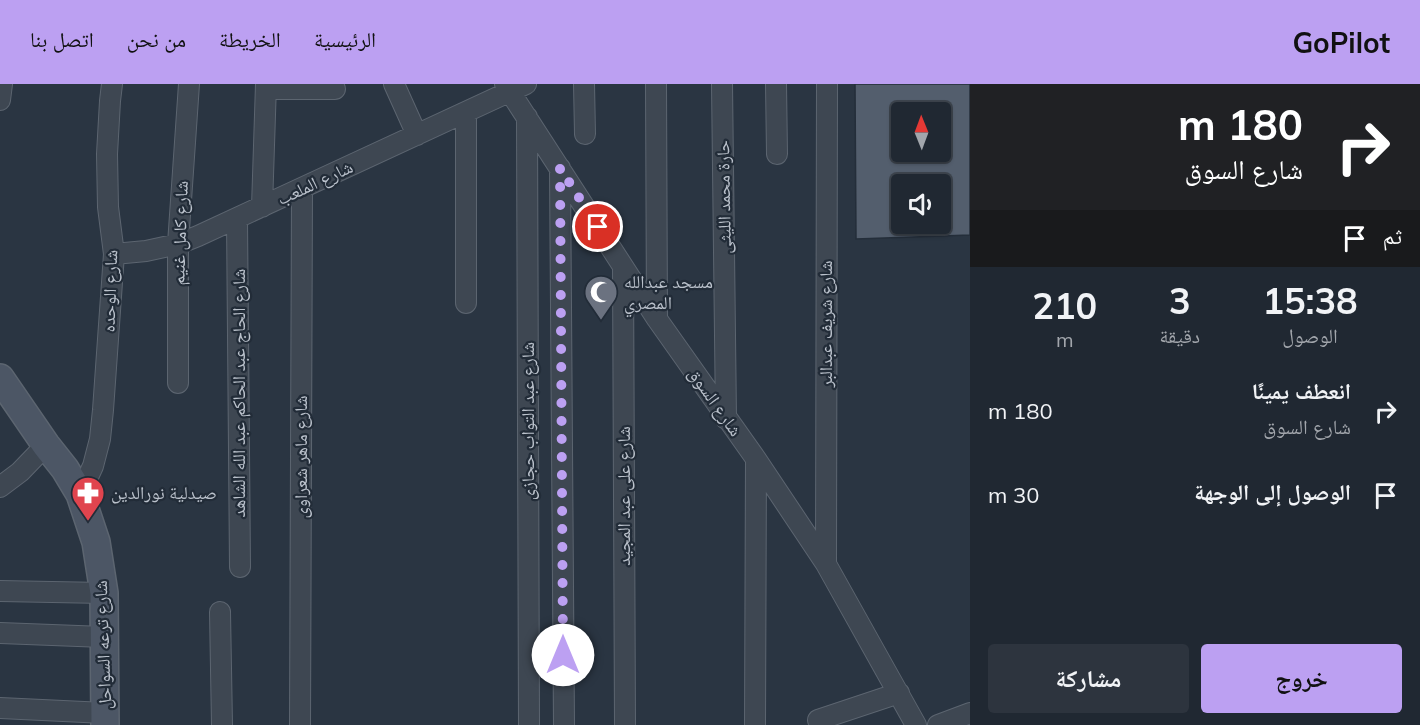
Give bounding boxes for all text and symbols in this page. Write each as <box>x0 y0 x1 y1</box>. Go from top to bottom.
text: GoPilot <box>1292 25 1390 60</box>
text: اتصل بنا <box>30 26 94 52</box>
text: من نحن <box>127 26 186 52</box>
text: الخريطة <box>219 26 281 52</box>
text: الرئيسية <box>314 26 376 52</box>
text: 180 m <box>1178 98 1303 151</box>
north arrow <box>891 102 951 162</box>
map controls <box>891 102 951 234</box>
icon: right <box>1324 108 1402 186</box>
street label: حارة محمد الليثى <box>711 140 736 254</box>
text: شارع السوق <box>1184 152 1303 186</box>
street label: شارع الملعب <box>273 155 356 210</box>
button: sound <box>891 174 951 234</box>
street label: شارع كامل غنيم <box>166 180 194 286</box>
pin <box>572 201 623 252</box>
icon: arrive <box>581 210 614 243</box>
icon: arrive <box>1338 222 1371 255</box>
text: ثم <box>1383 222 1402 250</box>
street label: شارع الوحده <box>97 249 122 333</box>
street label: شارع شريف عبدالبر <box>814 260 837 389</box>
street label: شارع الحاج عبد الحاكم عبد الله الشاهد <box>227 269 251 517</box>
place label: مسجد عبدالله المصري <box>624 270 713 318</box>
mosque icon: مسجد عبدالله المصري <box>583 274 619 321</box>
text: 3 <box>1169 278 1191 323</box>
text: 15:38 <box>1262 278 1358 323</box>
text: 210 <box>1032 283 1097 328</box>
text: دقيقة <box>1159 323 1200 348</box>
text: الوصول <box>1282 323 1338 348</box>
text: m <box>1056 327 1073 352</box>
street label: شارع عبد التواب حجازى <box>516 342 539 500</box>
street label: شارع السوق <box>683 363 747 441</box>
text: انعطف يمينًا <box>1252 377 1351 405</box>
street label: شارع ماهر شعراوى <box>289 395 312 519</box>
icon: right <box>1369 395 1402 428</box>
text: 180 m <box>988 397 1053 425</box>
text: شارع السوق <box>1263 414 1351 439</box>
street label: شارع على عبد المجيد <box>612 426 635 566</box>
pharmacy icon: صيدلية نورالدين <box>70 475 106 522</box>
text: الوصول إلى الوجهة <box>1194 478 1351 506</box>
icon: arrive <box>1369 479 1402 512</box>
place label: صيدلية نورالدين <box>111 481 217 504</box>
text: 30 m <box>988 481 1039 509</box>
street label: شارع ترعه السواحل <box>89 580 116 710</box>
position arrow <box>531 623 595 687</box>
button: مشاركة <box>988 644 1189 713</box>
button: خروج <box>1201 644 1402 713</box>

